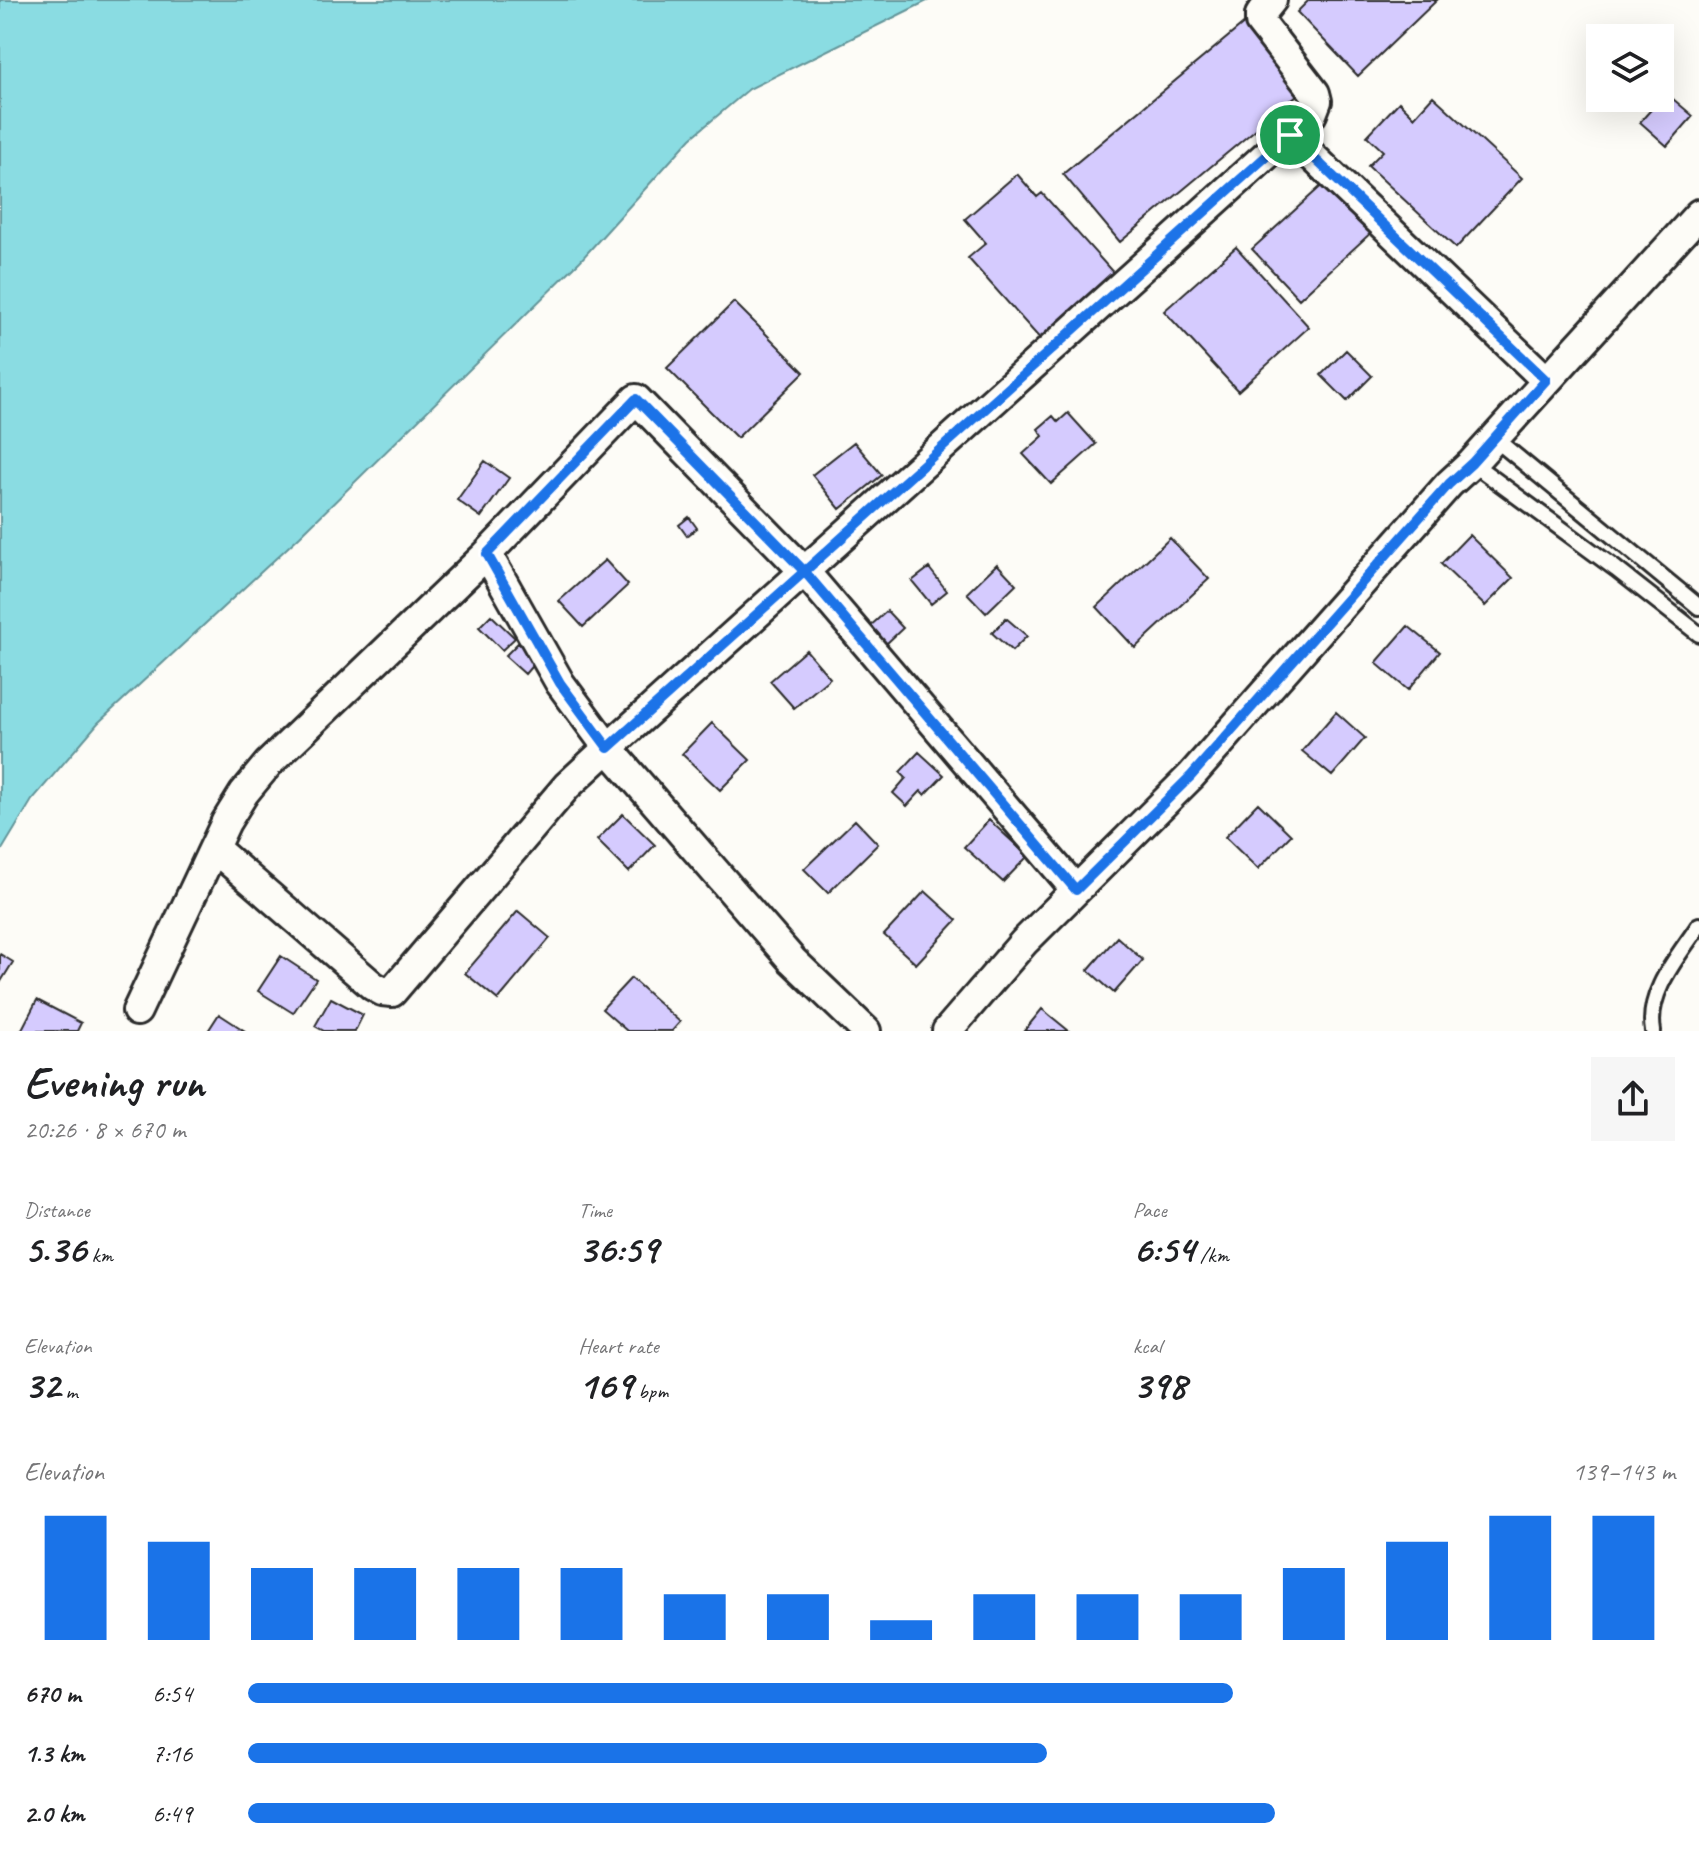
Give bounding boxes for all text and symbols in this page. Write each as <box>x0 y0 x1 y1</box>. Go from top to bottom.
map controls <box>1586 24 1674 112</box>
button: layers <box>1586 24 1674 112</box>
pin <box>1256 101 1324 169</box>
icon: arrive <box>1268 113 1312 157</box>
text: Evening run <box>24 1055 204 1110</box>
button: share <box>1591 1057 1675 1141</box>
text: 20:26 · 8 × 670 m <box>24 1113 185 1146</box>
text: Distance <box>24 1196 90 1224</box>
text: Time <box>578 1196 612 1224</box>
text: Pace <box>1133 1196 1167 1224</box>
text: 5.36 <box>24 1224 86 1274</box>
text: 36:59 <box>578 1224 658 1274</box>
text: 6:54 <box>1133 1224 1195 1274</box>
text: km <box>86 1241 113 1269</box>
text: /km <box>1195 1241 1229 1269</box>
text: Elevation <box>24 1332 92 1360</box>
text: Heart rate <box>578 1332 659 1360</box>
text: kcal <box>1133 1332 1162 1360</box>
text: 32 <box>24 1360 60 1410</box>
text: 169 <box>578 1360 633 1410</box>
text: 398 <box>1133 1360 1186 1410</box>
text: m <box>60 1377 78 1405</box>
text: bpm <box>633 1377 668 1405</box>
text: Elevation <box>24 1455 104 1488</box>
text: 139–143 m <box>1572 1455 1675 1488</box>
text: 670 m <box>24 1677 81 1710</box>
text: 6:54 <box>152 1677 192 1710</box>
text: 1.3 km <box>24 1737 84 1770</box>
text: 7:16 <box>152 1737 192 1770</box>
text: 2.0 km <box>24 1797 84 1830</box>
text: 6:49 <box>152 1797 192 1830</box>

